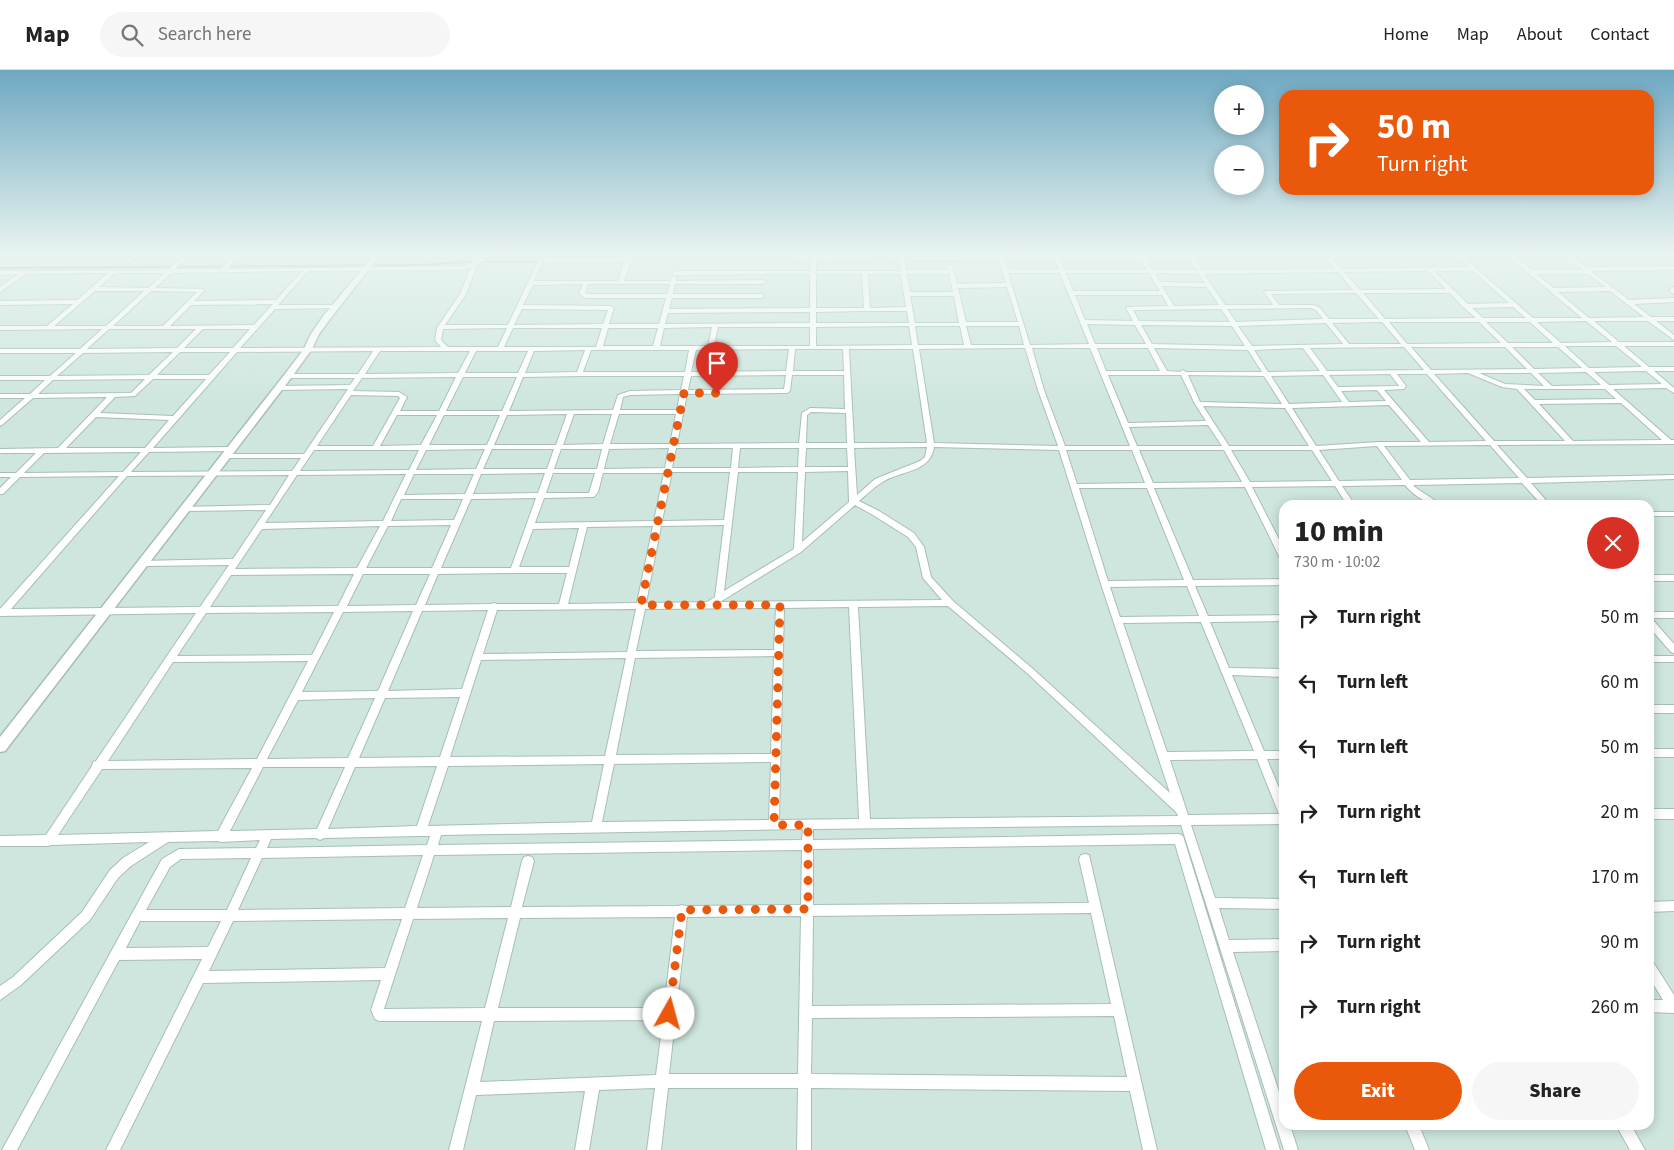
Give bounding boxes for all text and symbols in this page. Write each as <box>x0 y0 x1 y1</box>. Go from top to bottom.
search box <box>100 12 450 57</box>
text: Map <box>25 17 70 52</box>
icon: search <box>118 21 146 49</box>
text: Search here <box>158 21 251 48</box>
text: Home <box>1383 22 1429 47</box>
text: Map <box>1457 22 1489 47</box>
text: About <box>1517 22 1562 47</box>
text: Contact <box>1590 22 1649 47</box>
map controls <box>1214 85 1264 195</box>
button: + <box>1214 85 1264 135</box>
text: 50 m <box>1377 102 1451 152</box>
icon: right <box>1294 110 1359 175</box>
button: − <box>1214 145 1264 195</box>
text: Turn right <box>1377 148 1467 180</box>
pin <box>696 342 738 393</box>
icon: arrive <box>703 349 731 377</box>
text: 10 min <box>1294 510 1384 553</box>
button: close <box>1587 517 1639 569</box>
text: 730 m · 10:02 <box>1294 551 1381 573</box>
icon: right <box>1294 604 1322 632</box>
text: Turn right <box>1337 604 1421 631</box>
text: 50 m <box>1601 604 1639 631</box>
icon: left <box>1294 669 1322 697</box>
text: Turn left <box>1337 669 1408 696</box>
text: 60 m <box>1601 669 1639 696</box>
icon: left <box>1294 734 1322 762</box>
text: Turn left <box>1337 734 1408 761</box>
text: 50 m <box>1601 734 1639 761</box>
icon: right <box>1294 799 1322 827</box>
text: Turn right <box>1337 799 1421 826</box>
text: 20 m <box>1601 799 1639 826</box>
icon: left <box>1294 864 1322 892</box>
text: Turn left <box>1337 864 1408 891</box>
text: 170 m <box>1591 864 1639 891</box>
icon: right <box>1294 929 1322 957</box>
text: Turn right <box>1337 929 1421 956</box>
text: 90 m <box>1601 929 1639 956</box>
position arrow <box>642 987 694 1039</box>
icon: right <box>1294 994 1322 1022</box>
text: Turn right <box>1337 994 1421 1021</box>
text: 260 m <box>1591 994 1639 1021</box>
button: Exit <box>1294 1062 1462 1120</box>
button: Share <box>1472 1062 1639 1120</box>

